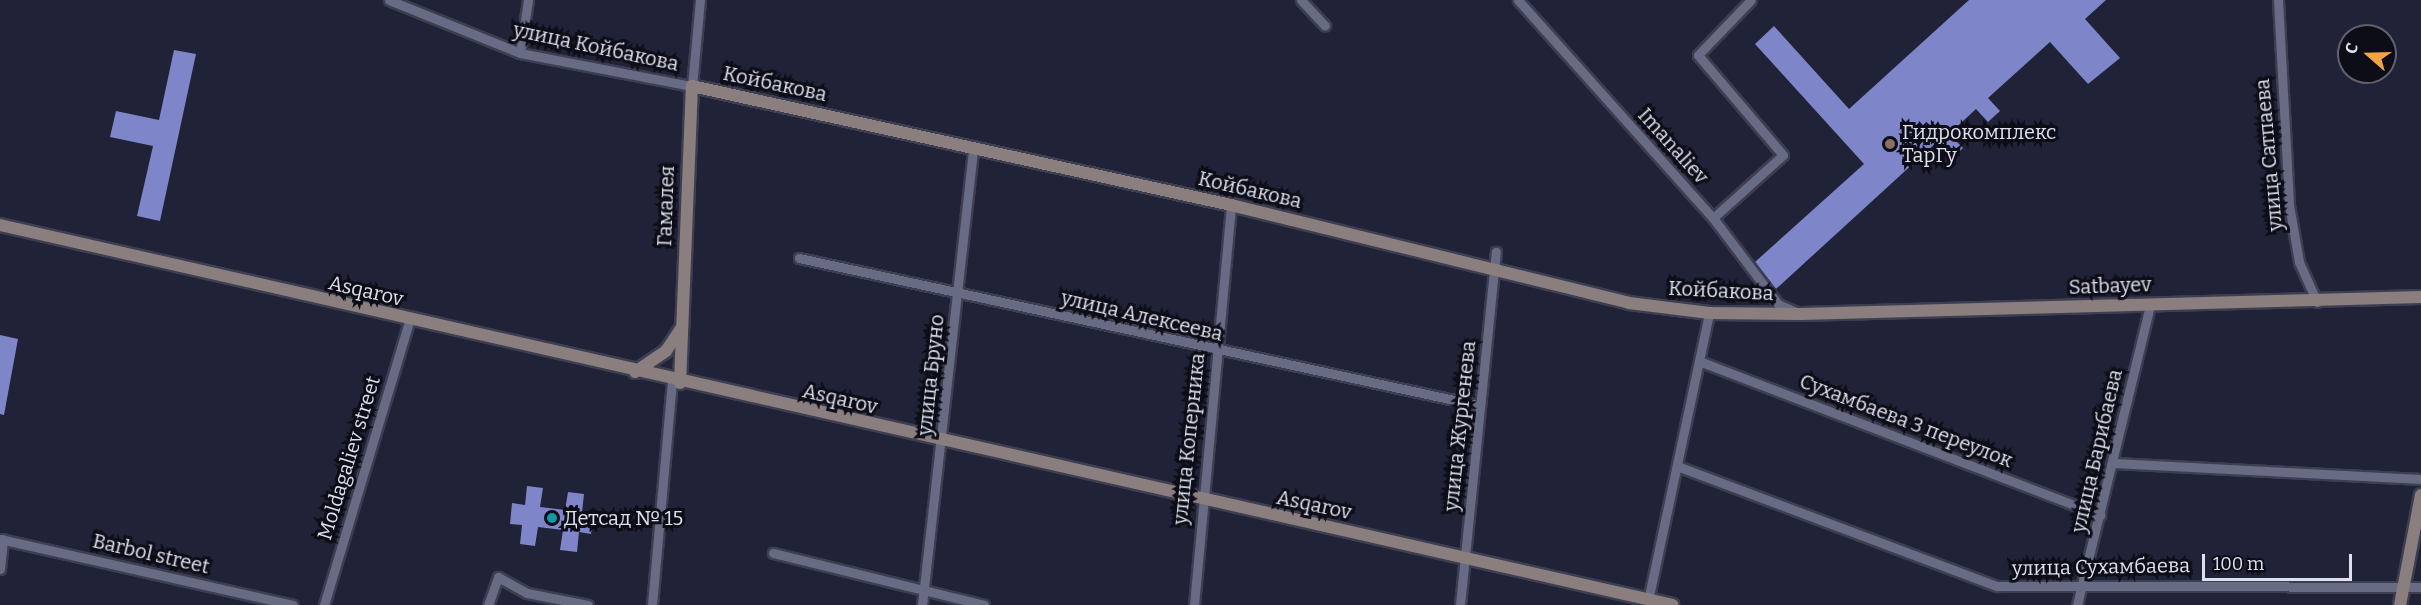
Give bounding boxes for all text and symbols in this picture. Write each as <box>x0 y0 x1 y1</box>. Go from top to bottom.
street label: улица Койбакова <box>511 18 681 76</box>
north arrow <box>2337 24 2397 84</box>
text: С <box>2341 40 2362 56</box>
street label: Койбакова <box>721 61 829 107</box>
street label: улица Сатпаева <box>2250 78 2288 232</box>
street label: Imanaliev <box>1633 103 1713 189</box>
place label: Гидрокомплекс ТарГу <box>1902 120 2056 167</box>
marker: Гидрокомплекс ТарГу <box>1883 137 1897 151</box>
street label: Гамалея <box>653 165 679 247</box>
street label: Койбакова <box>1196 166 1304 214</box>
street label: Asqarov <box>326 271 406 311</box>
street label: Satbayev <box>2068 273 2152 299</box>
street label: Койбакова <box>1668 276 1774 306</box>
street label: улица Алексеева <box>1059 286 1225 346</box>
street label: улица Бруно <box>913 313 949 437</box>
street label: улица Жургенева <box>1439 340 1481 512</box>
street label: улица Коперника <box>1168 352 1210 526</box>
street label: улица Барибаева <box>2067 367 2127 535</box>
street label: Сухамбаева 3 переулок <box>1796 369 2016 473</box>
street label: Moldagaliev street <box>313 373 385 543</box>
street label: Asqarov <box>800 379 880 419</box>
street label: Asqarov <box>1274 485 1354 525</box>
place label: Детсад № 15 <box>564 506 683 530</box>
marker: Детсад № 15 <box>545 511 559 525</box>
street label: Barbol street <box>90 529 212 579</box>
scale bar <box>2205 542 2355 580</box>
street label: улица Сухамбаева <box>2012 553 2190 581</box>
text: 100 m <box>2213 553 2264 575</box>

